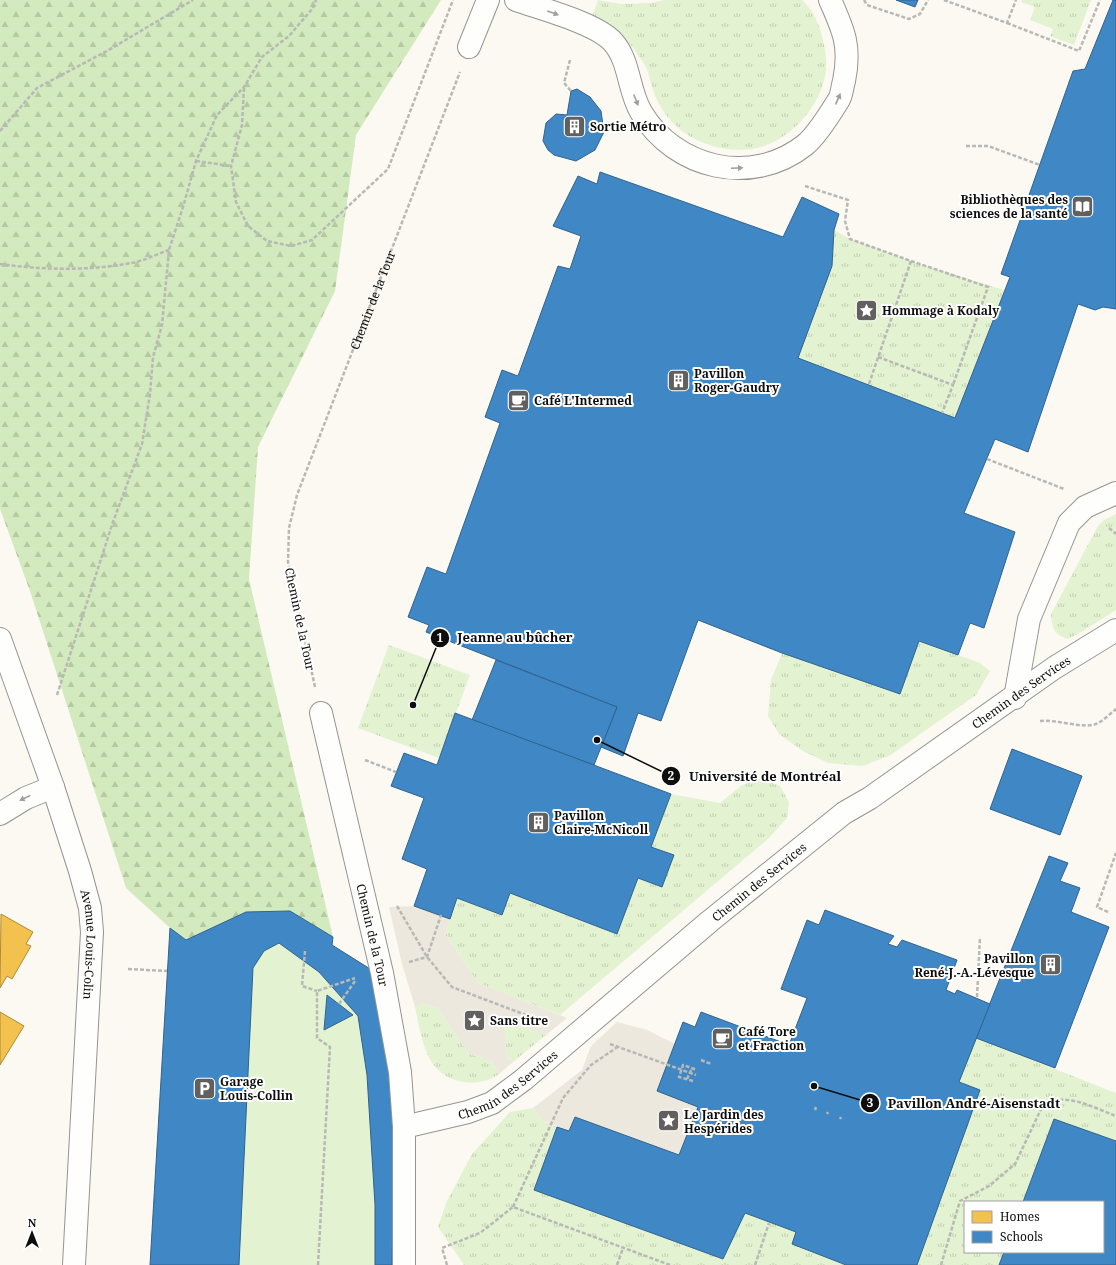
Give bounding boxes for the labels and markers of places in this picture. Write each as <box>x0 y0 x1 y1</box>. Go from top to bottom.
building icon: Sortie Métro <box>561 113 587 139</box>
place label: Sortie Métro <box>590 118 666 135</box>
place label: Bibliothèques des sciences de la santé <box>950 191 1068 222</box>
library icon: Bibliothèques des sciences de la santé <box>1070 193 1096 219</box>
place icon: Hommage à Kodaly <box>853 297 879 323</box>
place label: Hommage à Kodaly <box>882 302 999 319</box>
place label: Pavillon Roger-Gaudry <box>694 365 779 396</box>
building icon: Pavillon Roger-Gaudry <box>665 367 691 393</box>
cafe icon: Café L'Intermed <box>506 387 532 413</box>
place label: Café L'Intermed <box>534 392 632 409</box>
callout: Jeanne au bûcher <box>430 625 581 650</box>
callout: Université de Montréal <box>661 764 850 789</box>
place label: Pavillon Claire-McNicoll <box>554 807 649 838</box>
building icon: Pavillon Claire-McNicoll <box>525 809 551 835</box>
place label: Pavillon René-J.-A.-Lévesque <box>914 950 1034 981</box>
building icon: Pavillon René-J.-A.-Lévesque <box>1037 952 1063 978</box>
place icon: Sans titre <box>462 1007 488 1033</box>
place label: Sans titre <box>490 1012 548 1029</box>
place label: Café Tore et Fraction <box>738 1023 804 1054</box>
cafe icon: Café Tore et Fraction <box>709 1025 735 1051</box>
place label: Garage Louis-Collin <box>220 1073 293 1104</box>
parking icon: Garage Louis-Collin <box>191 1075 217 1101</box>
callout: Pavillon André-Aisenstadt <box>860 1090 1068 1115</box>
place label: Le Jardin des Hespérides <box>684 1106 764 1137</box>
place icon: Le Jardin des Hespérides <box>656 1108 682 1134</box>

